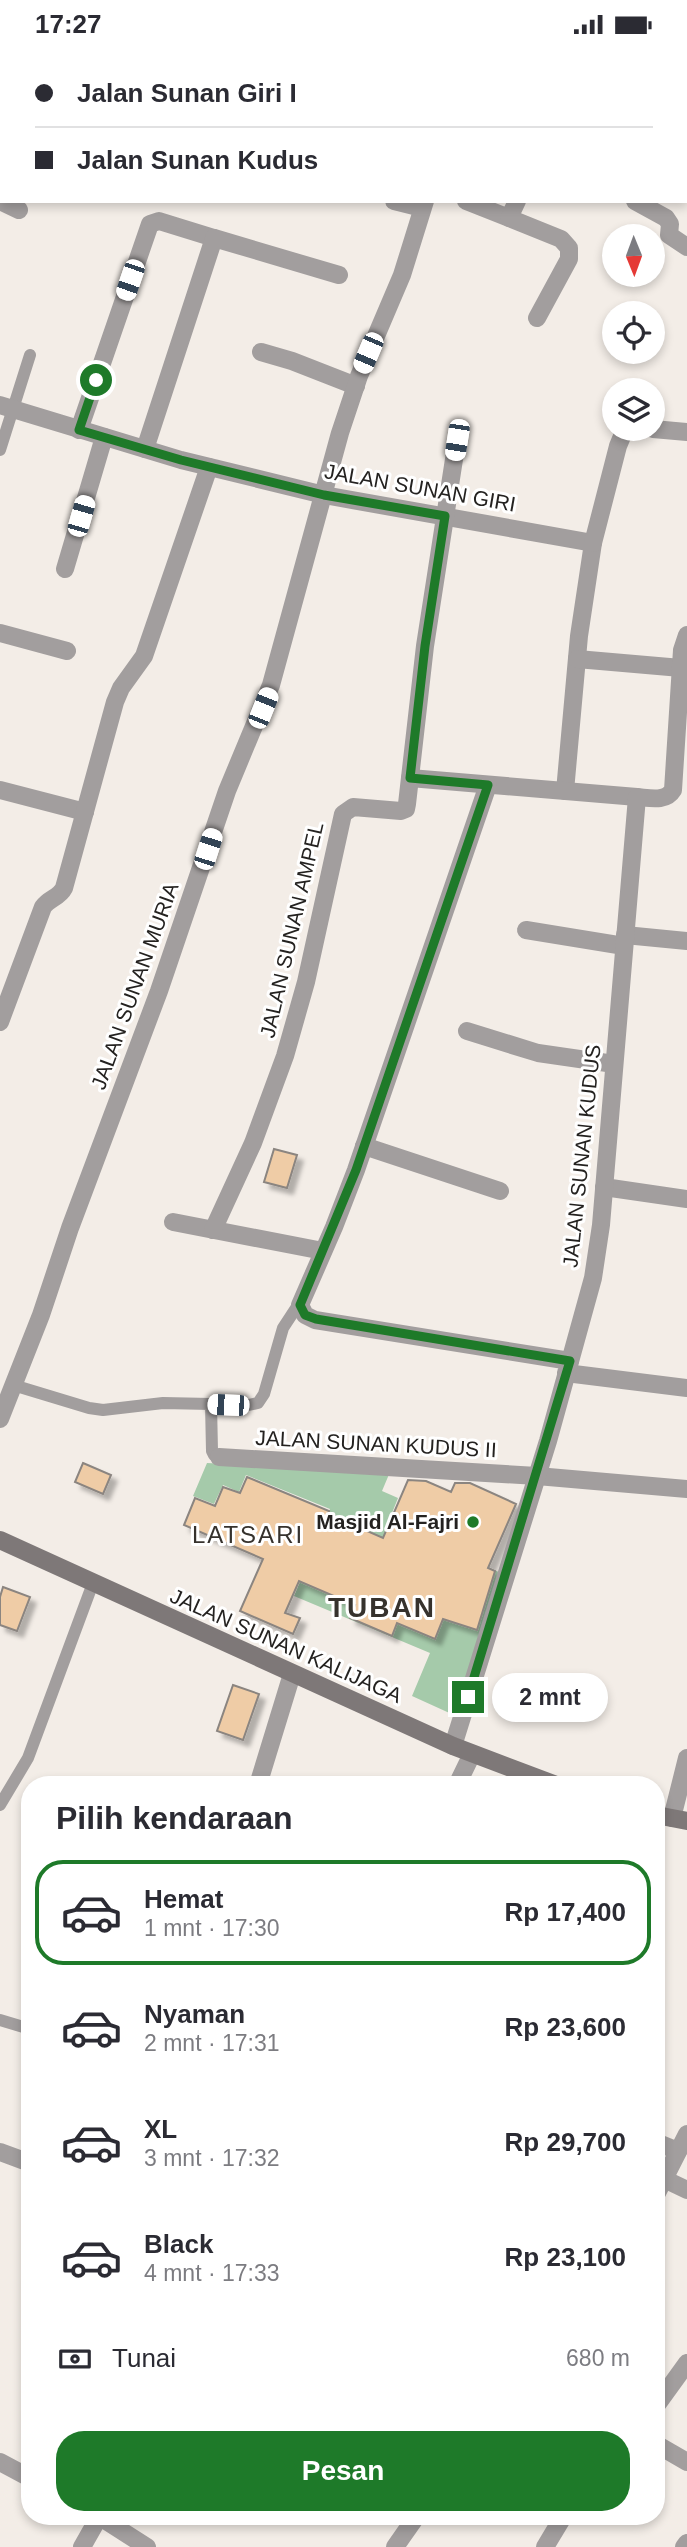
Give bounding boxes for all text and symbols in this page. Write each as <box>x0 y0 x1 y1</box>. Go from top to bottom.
text: 17:27 <box>35 9 102 39</box>
text: Jalan Sunan Giri I <box>77 78 297 108</box>
text: Jalan Sunan Kudus <box>77 145 318 175</box>
north arrow <box>602 224 665 287</box>
map controls <box>602 224 665 441</box>
car <box>114 257 147 303</box>
button: locate <box>602 301 665 364</box>
car <box>351 330 386 376</box>
route start <box>80 364 112 396</box>
button: layers <box>602 378 665 441</box>
car <box>444 418 471 462</box>
street label: JALAN SUNAN GIRI <box>323 459 517 516</box>
car <box>66 493 97 539</box>
car <box>246 685 281 731</box>
street label: JALAN SUNAN AMPEL <box>255 820 328 1040</box>
car <box>192 826 225 872</box>
street label: JALAN SUNAN MURIA <box>86 879 183 1092</box>
street label: JALAN SUNAN KUDUS <box>558 1043 605 1269</box>
car <box>207 1394 250 1416</box>
street label: JALAN SUNAN KUDUS II <box>255 1426 497 1461</box>
place label: Masjid Al-Fajri <box>316 1510 459 1533</box>
marker: Masjid Al-Fajri <box>465 1514 481 1530</box>
district label: LATSARI <box>192 1521 304 1548</box>
street label: JALAN SUNAN KALIJAGA <box>167 1584 405 1707</box>
district label: TUBAN <box>328 1592 436 1623</box>
callout: 2 mnt <box>492 1673 608 1721</box>
route end <box>452 1681 484 1713</box>
text: 2 mnt <box>519 1684 581 1710</box>
text: Pilih kendaraan <box>56 1800 293 1836</box>
icon: car <box>60 1881 123 1944</box>
text: Hemat <box>144 1884 223 1914</box>
text: Rp 17,400 <box>505 1897 626 1927</box>
text: 1 mnt · 17:30 <box>144 1915 280 1941</box>
icon: car <box>60 1996 123 2059</box>
text: Nyaman <box>144 1999 245 2029</box>
text: Rp 23,600 <box>505 2012 626 2042</box>
text: 2 mnt · 17:31 <box>144 2030 280 2056</box>
icon: car <box>60 2111 123 2174</box>
text: XL <box>144 2114 177 2144</box>
text: Rp 29,700 <box>505 2127 626 2157</box>
text: 3 mnt · 17:32 <box>144 2145 280 2171</box>
icon: car <box>60 2226 123 2289</box>
text: Black <box>144 2229 213 2259</box>
text: Rp 23,100 <box>505 2242 626 2272</box>
text: 4 mnt · 17:33 <box>144 2260 280 2286</box>
icon: cash <box>56 2340 94 2378</box>
text: Tunai <box>112 2343 176 2373</box>
text: 680 m <box>566 2345 630 2371</box>
button: Pesan <box>56 2431 630 2511</box>

